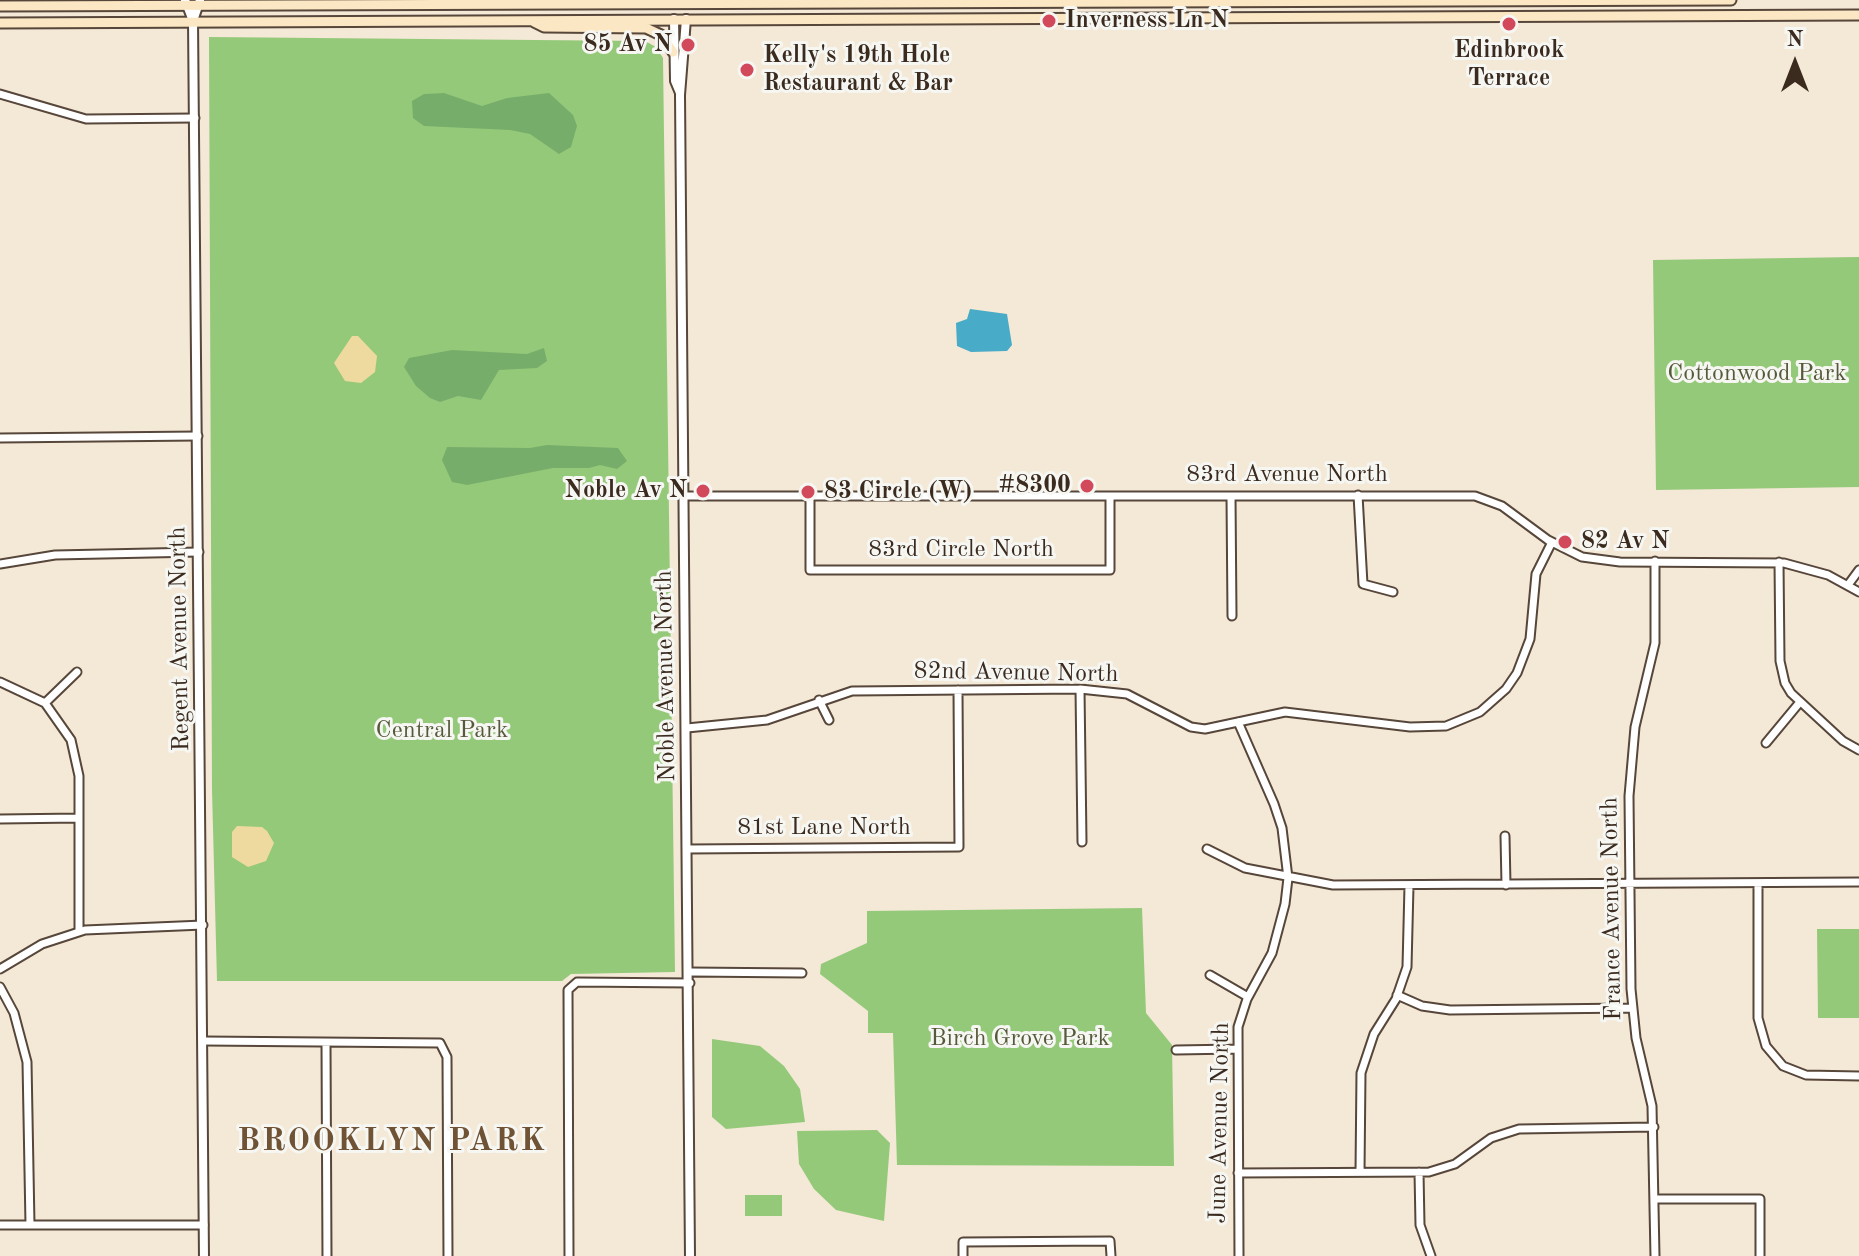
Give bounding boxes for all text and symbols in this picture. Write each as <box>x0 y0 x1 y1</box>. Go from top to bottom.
place label: Inverness Ln N <box>1065 7 1229 35</box>
marker: Inverness Ln N <box>1040 12 1058 30</box>
marker: Edinbrook Terrace <box>1500 15 1518 33</box>
north arrow <box>1755 24 1835 104</box>
text: N <box>1787 29 1803 51</box>
place label: 85 Av N <box>584 31 672 59</box>
marker: 85 Av N <box>679 36 697 54</box>
place label: Edinbrook Terrace <box>1454 37 1564 93</box>
place label: Kelly's 19th Hole Restaurant & Bar <box>763 42 953 98</box>
marker: Kelly's 19th Hole Restaurant & Bar <box>738 61 756 79</box>
park label: Cottonwood Park <box>1667 360 1847 388</box>
street label: 83rd Avenue North <box>1186 461 1388 489</box>
place label: #8300 <box>998 472 1071 500</box>
place label: Noble Av N <box>565 477 687 505</box>
marker: #8300 <box>1078 477 1096 495</box>
place label: 83 Circle (W) <box>824 478 972 506</box>
marker: Noble Av N <box>694 482 712 500</box>
marker: 83 Circle (W) <box>799 483 817 501</box>
street label: Regent Avenue North <box>164 526 196 752</box>
place label: 82 Av N <box>1581 528 1669 556</box>
marker: 82 Av N <box>1556 533 1574 551</box>
street label: 83rd Circle North <box>868 536 1054 564</box>
street label: Noble Avenue North <box>650 570 682 782</box>
street label: 82nd Avenue North <box>913 657 1119 689</box>
park label: Central Park <box>376 717 508 745</box>
street label: France Avenue North <box>1596 797 1628 1021</box>
street label: 81st Lane North <box>737 814 911 842</box>
street label: June Avenue North <box>1204 1022 1236 1224</box>
park label: Birch Grove Park <box>930 1025 1110 1053</box>
district label: BROOKLYN PARK <box>237 1123 547 1161</box>

